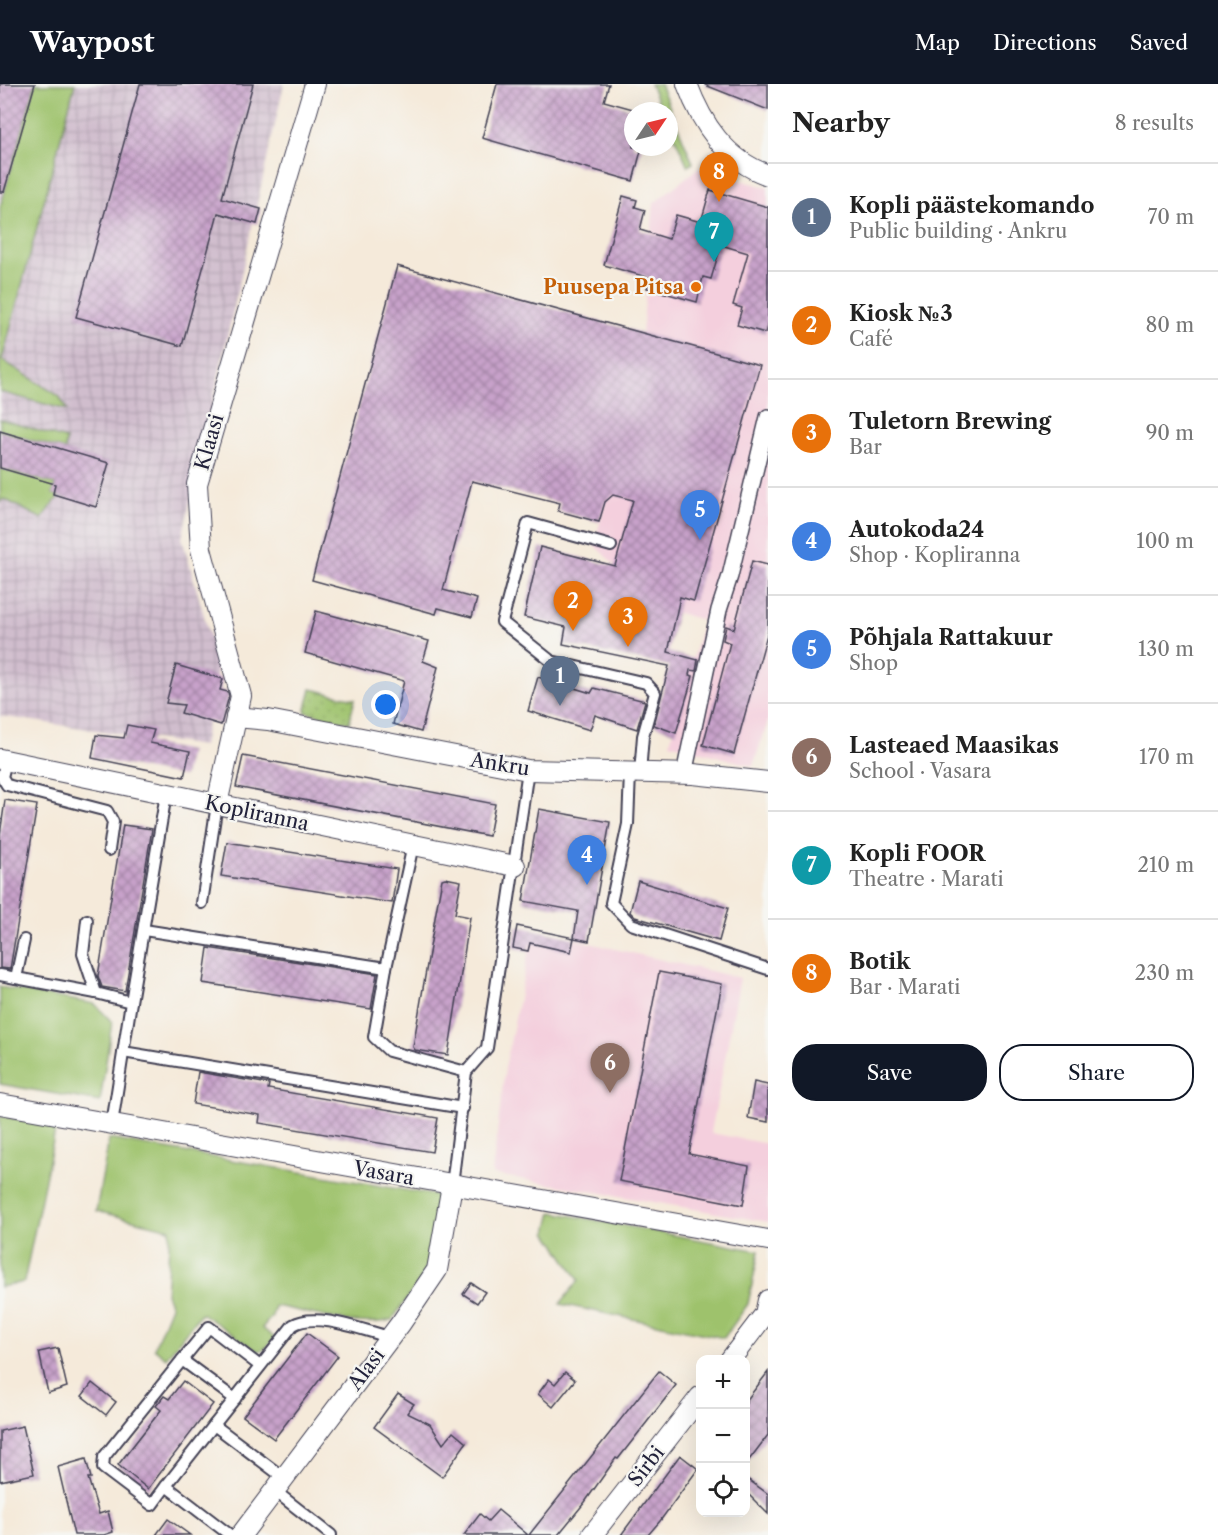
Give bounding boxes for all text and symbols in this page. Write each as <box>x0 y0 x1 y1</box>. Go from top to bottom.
text: Waypost <box>30 25 154 59</box>
text: Map <box>915 30 960 55</box>
text: Directions <box>993 30 1097 55</box>
text: Saved <box>1130 30 1188 55</box>
north arrow <box>624 102 678 156</box>
text: Nearby <box>792 107 890 139</box>
text: 8 results <box>1115 111 1194 135</box>
pin: 8 <box>700 152 738 202</box>
text: Kopli päästekomando <box>849 192 1094 219</box>
text: 1 <box>807 205 816 229</box>
text: 70 m <box>1148 205 1194 229</box>
pin: 7 <box>694 212 734 262</box>
text: Public building · Ankru <box>849 219 1067 243</box>
place label: Puusepa Pitsa <box>543 275 684 299</box>
marker: Puusepa Pitsa <box>689 280 703 294</box>
text: Kiosk №3 <box>849 300 953 327</box>
text: 2 <box>806 313 817 337</box>
text: 80 m <box>1146 313 1194 337</box>
text: Café <box>849 327 893 351</box>
text: Tuletorn Brewing <box>849 408 1051 435</box>
street label: Klaasi <box>190 411 228 473</box>
text: 3 <box>806 421 817 445</box>
text: 90 m <box>1146 421 1194 445</box>
text: Bar <box>849 435 882 459</box>
pin: 5 <box>680 490 720 540</box>
text: Autokoda24 <box>849 516 984 543</box>
text: 4 <box>806 529 817 553</box>
text: 100 m <box>1136 529 1194 553</box>
text: Shop · Kopliranna <box>849 543 1020 567</box>
pin: 2 <box>554 582 592 631</box>
pin: 3 <box>608 598 648 647</box>
text: Põhjala Rattakuur <box>849 624 1053 651</box>
text: 5 <box>806 637 817 661</box>
text: 130 m <box>1138 637 1194 661</box>
text: Shop <box>849 651 898 675</box>
pin: 1 <box>540 656 580 706</box>
your location <box>371 690 400 719</box>
text: Lasteaed Maasikas <box>849 732 1059 759</box>
text: 6 <box>806 745 817 769</box>
text: 170 m <box>1139 745 1194 769</box>
street label: Ankru <box>468 747 531 781</box>
text: School · Vasara <box>849 759 991 783</box>
street label: Kopliranna <box>203 790 312 836</box>
pin: 4 <box>568 836 606 885</box>
text: Kopli FOOR <box>849 840 985 867</box>
text: 7 <box>806 853 817 877</box>
text: 210 m <box>1137 853 1194 877</box>
text: Theatre · Marati <box>849 867 1004 891</box>
text: Botik <box>849 948 911 975</box>
text: 8 <box>805 961 818 985</box>
text: 230 m <box>1135 961 1194 985</box>
text: Bar · Marati <box>849 975 960 999</box>
pin: 6 <box>590 1044 630 1093</box>
button: Save <box>792 1044 987 1101</box>
button: Share <box>999 1044 1194 1101</box>
street label: Vasara <box>351 1156 417 1190</box>
street label: Alasi <box>342 1343 389 1395</box>
map controls <box>696 1355 750 1517</box>
button: + <box>696 1355 750 1409</box>
button: − <box>696 1409 750 1463</box>
street label: Sirbi <box>623 1441 669 1491</box>
button: locate <box>696 1463 750 1517</box>

